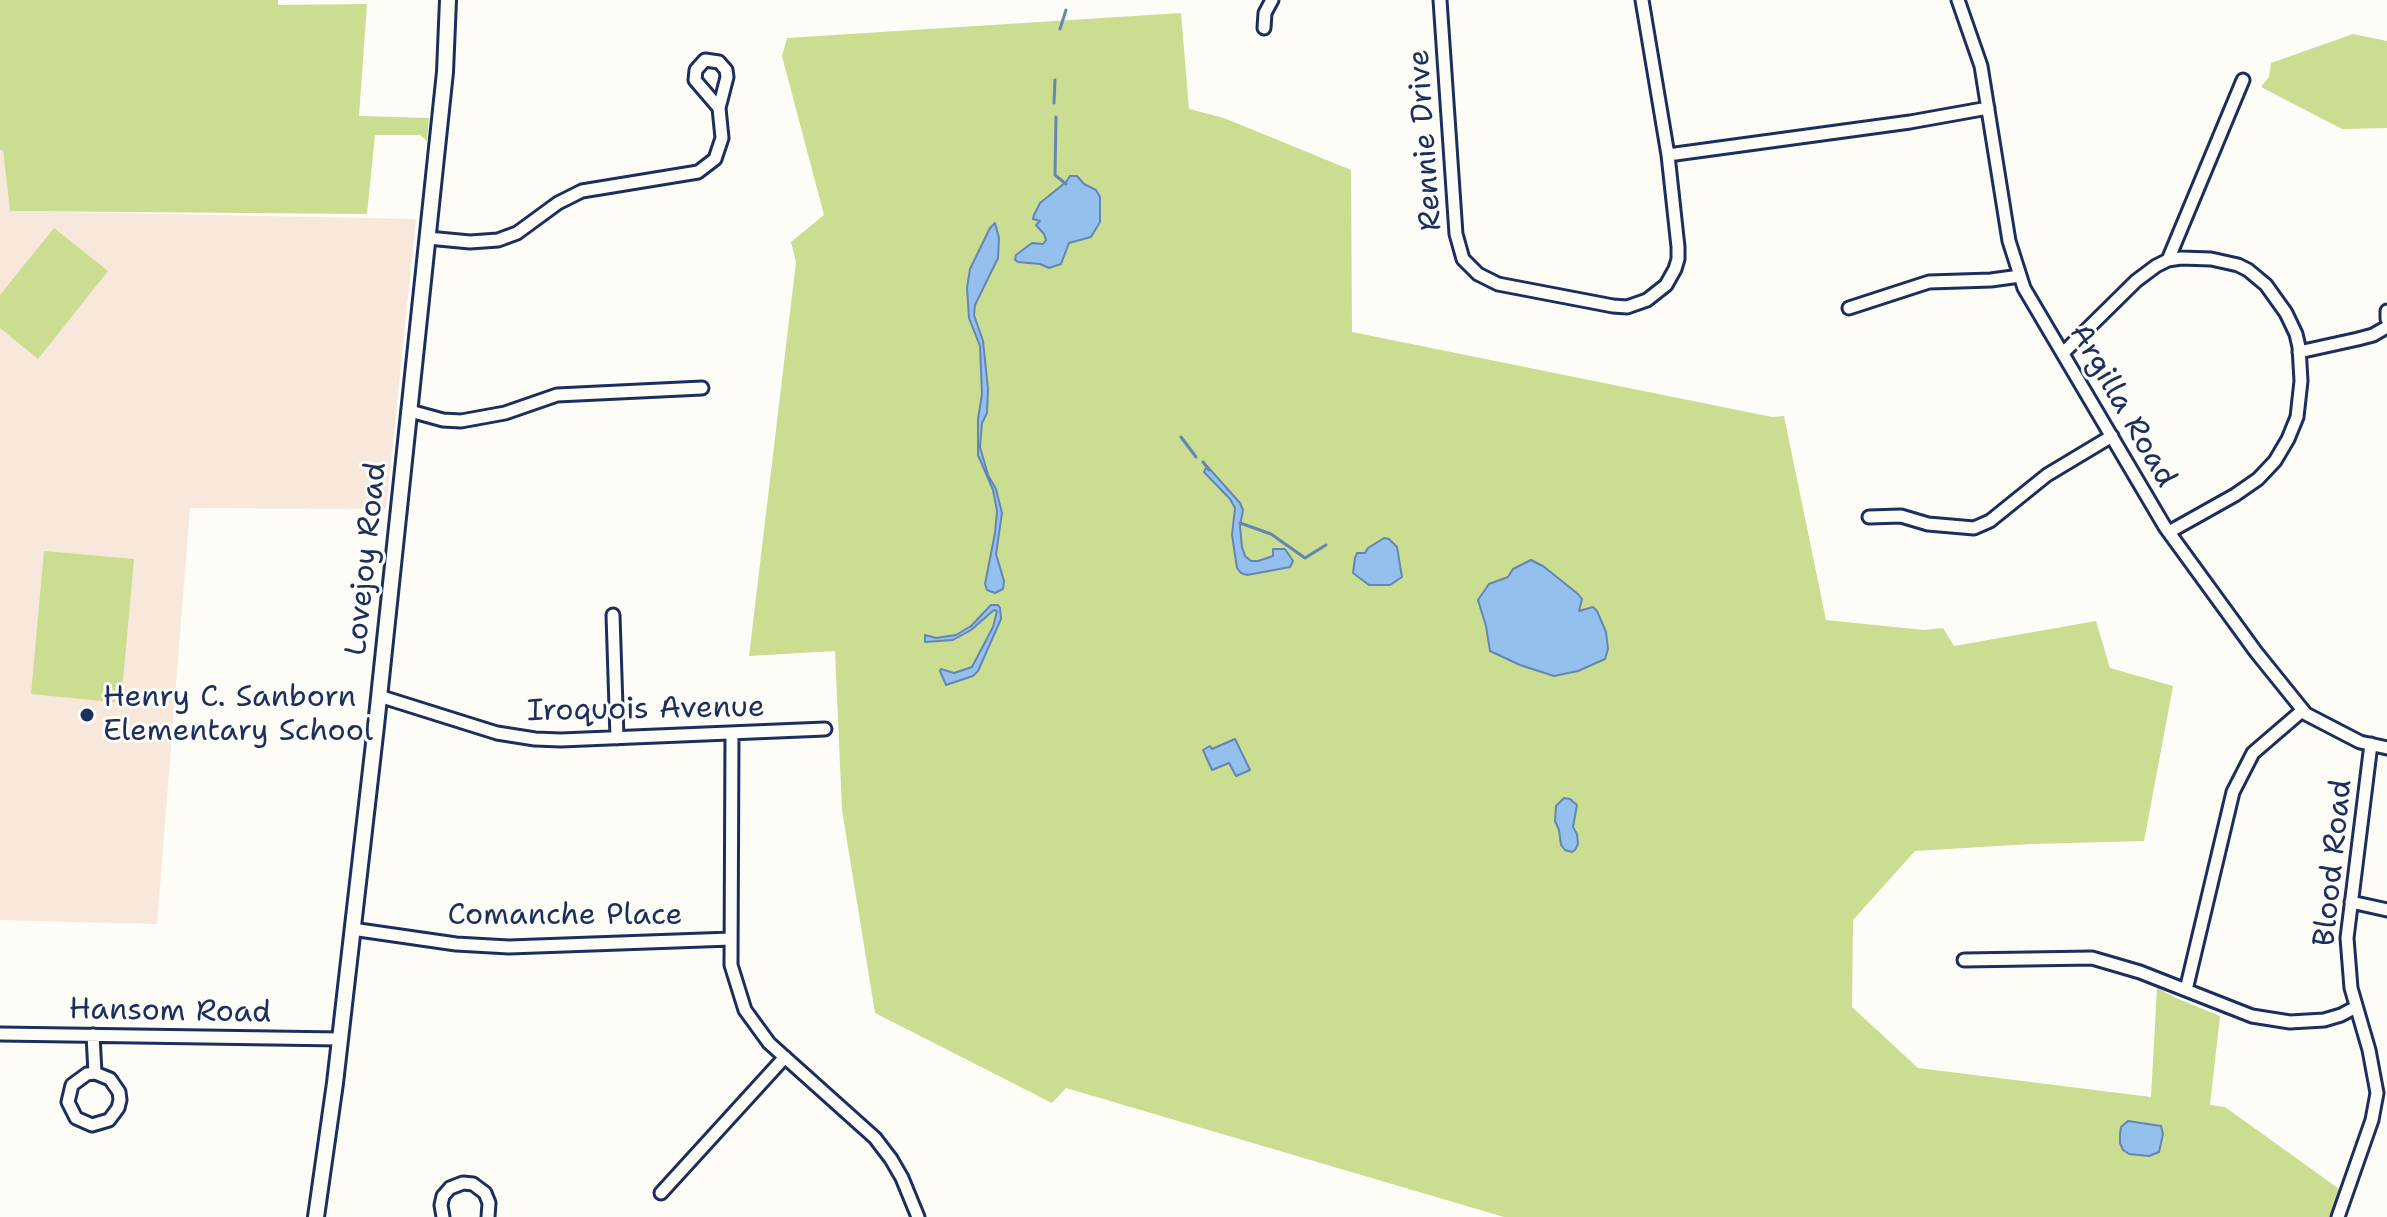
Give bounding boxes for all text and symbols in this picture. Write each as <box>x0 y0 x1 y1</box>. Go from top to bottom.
street label: Rennie Drive <box>1402 48 1450 232</box>
street label: Argilla Road <box>2061 318 2183 494</box>
street label: Lovejoy Road <box>339 460 395 658</box>
place label: Henry C. Sanborn Elementary School <box>103 680 373 750</box>
street label: Iroquois Avenue <box>527 690 765 730</box>
marker: Henry C. Sanborn Elementary School <box>78 706 96 724</box>
street label: Blood Road <box>2307 778 2361 948</box>
street label: Comanche Place <box>447 898 683 934</box>
street label: Hansom Road <box>69 992 271 1032</box>

